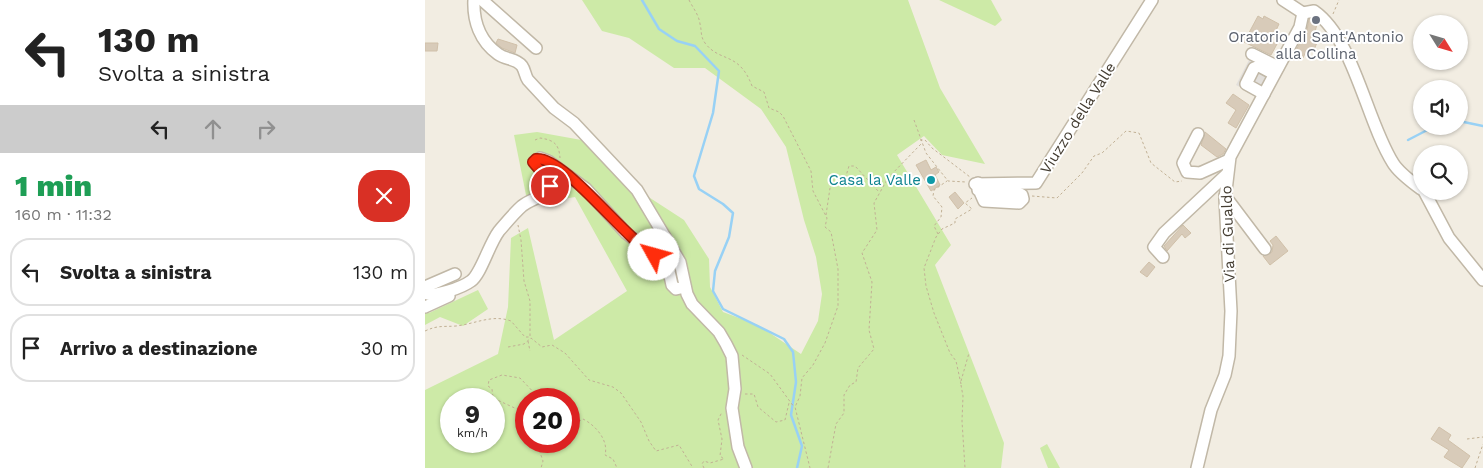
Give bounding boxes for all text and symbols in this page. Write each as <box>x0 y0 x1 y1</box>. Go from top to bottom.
marker: Oratorio di Sant'Antonio alla Collina <box>1310 14 1322 26</box>
north arrow <box>1413 15 1467 70</box>
map controls <box>1413 15 1468 200</box>
text: 130 m <box>98 19 199 61</box>
icon: left <box>15 20 80 85</box>
place label: Oratorio di Sant'Antonio alla Collina <box>1228 28 1404 63</box>
street label: Viuzzo della Valle <box>1036 59 1120 177</box>
text: Svolta a sinistra <box>98 61 270 86</box>
button: sound <box>1413 80 1468 135</box>
icon: left <box>146 115 174 143</box>
icon: ahead <box>199 115 227 143</box>
icon: right <box>252 115 280 143</box>
button: search <box>1413 145 1468 200</box>
pin <box>529 165 571 207</box>
text: 1 min <box>15 168 92 203</box>
button: close <box>358 170 410 222</box>
place label: Casa la Valle <box>829 171 921 189</box>
icon: arrive <box>536 172 564 200</box>
marker: Casa la Valle <box>925 174 937 186</box>
street label: Via di Gualdo <box>1217 185 1239 283</box>
text: 160 m · 11:32 <box>15 205 112 224</box>
position arrow <box>627 228 679 280</box>
icon: left <box>17 258 45 286</box>
text: Svolta a sinistra <box>60 261 211 284</box>
text: 130 m <box>353 261 408 284</box>
icon: arrive <box>17 334 45 362</box>
text: Arrivo a destinazione <box>60 337 257 360</box>
text: 30 m <box>361 337 408 360</box>
speed limit sign: 20 <box>515 388 580 453</box>
text: 9 <box>465 400 480 429</box>
text: km/h <box>457 426 488 440</box>

